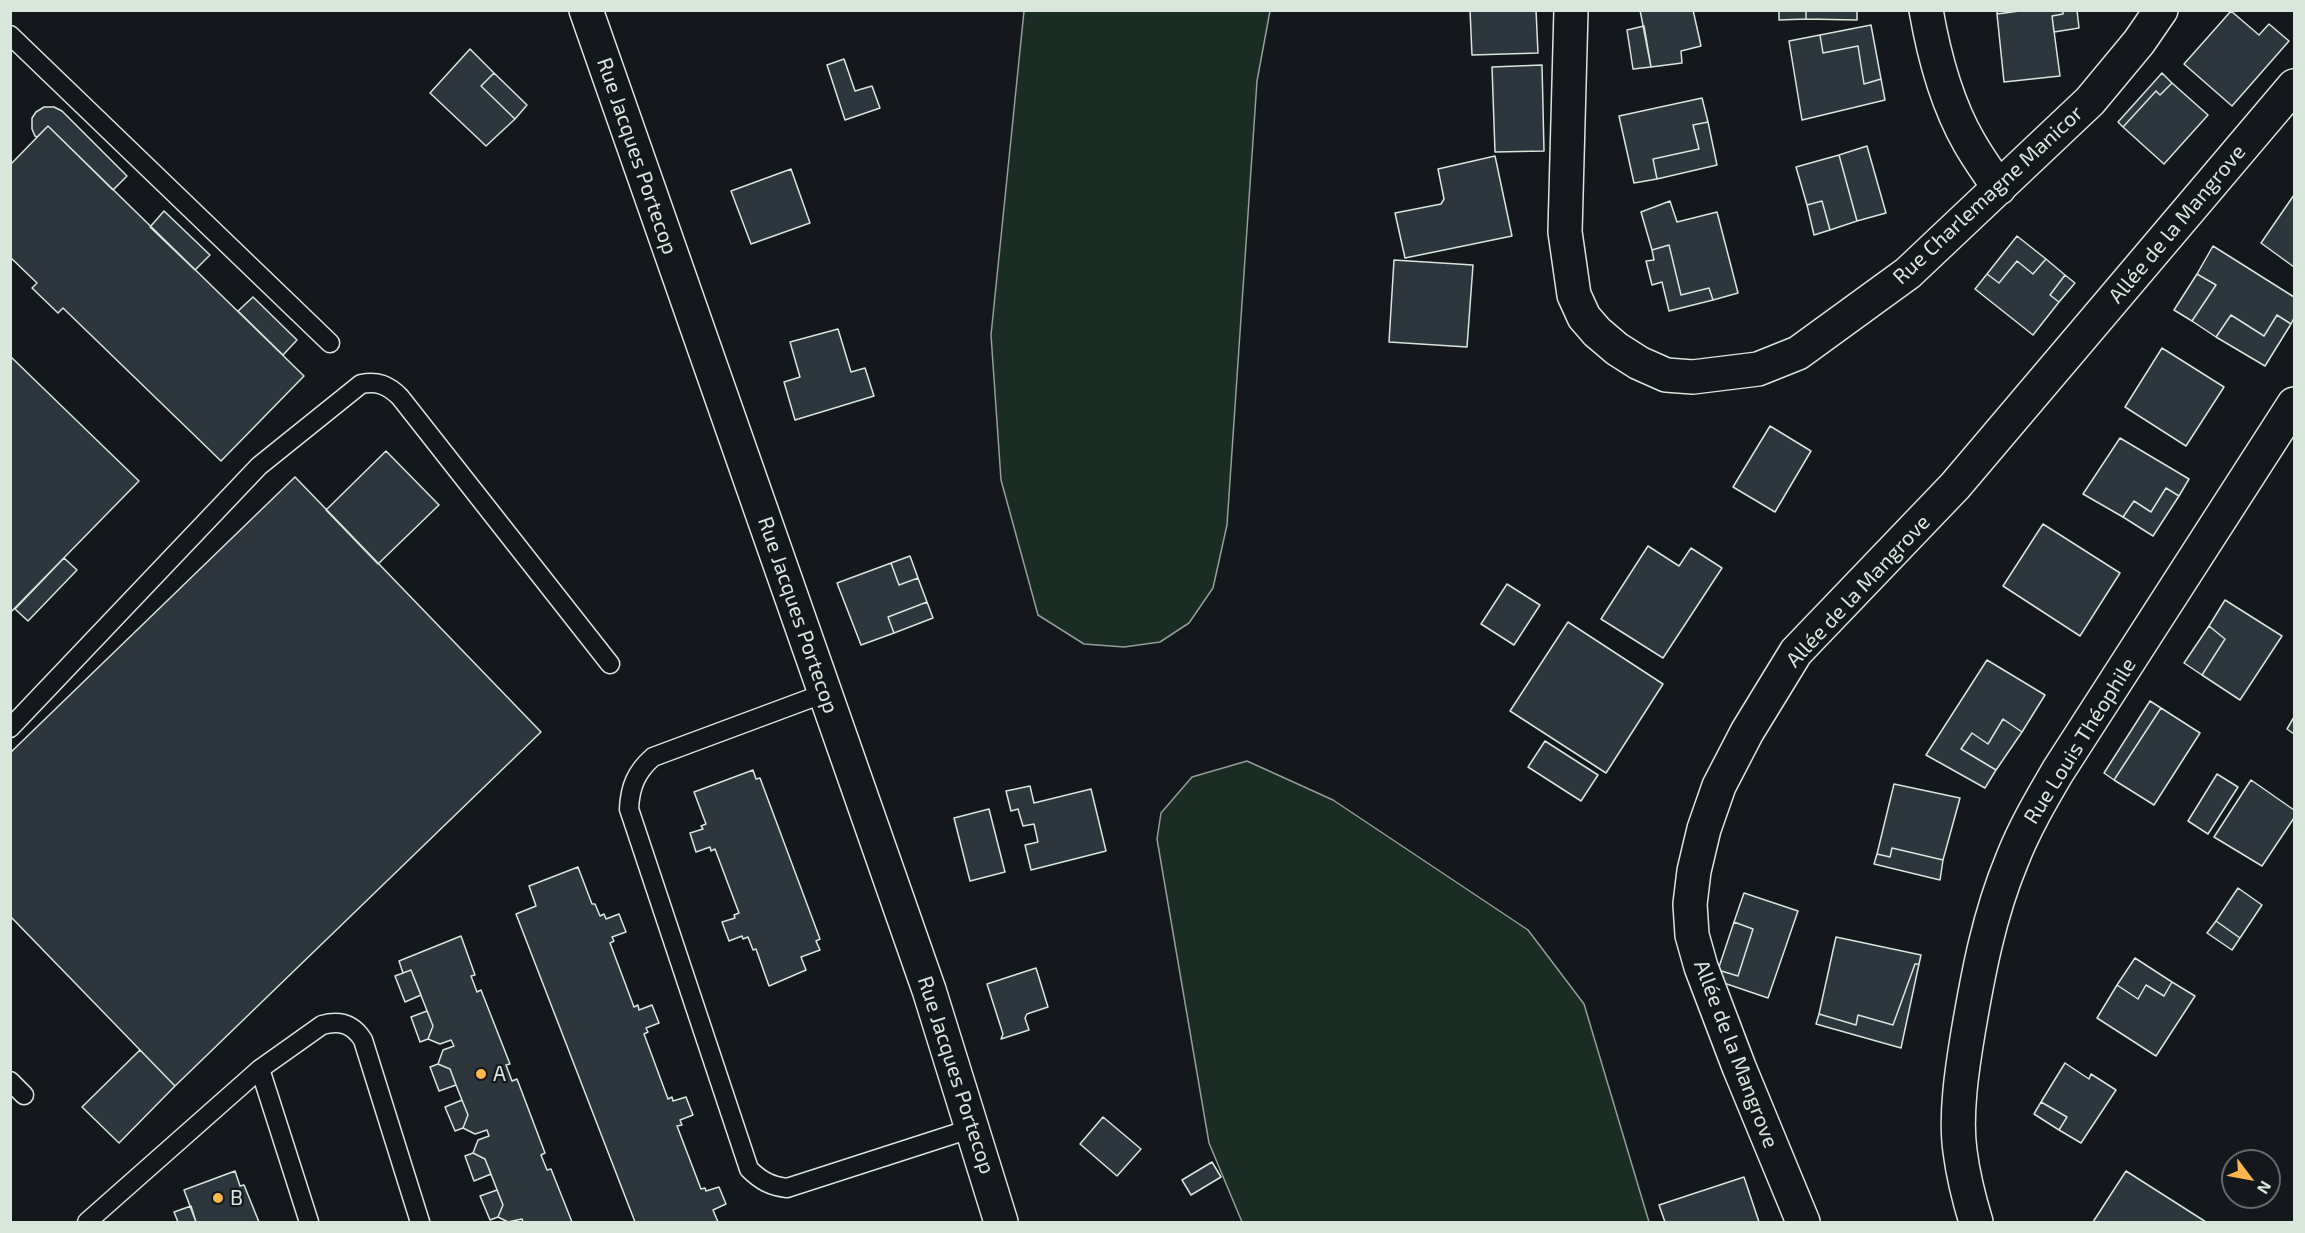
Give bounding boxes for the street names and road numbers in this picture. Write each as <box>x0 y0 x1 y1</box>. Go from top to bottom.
street label: Rue Jacques Portecop <box>591 54 683 258</box>
street label: Rue Charlemagne Manicor <box>1888 100 2088 290</box>
street label: Allée de la Mangrove <box>2103 140 2251 308</box>
street label: Allée de la Mangrove <box>1781 510 1935 672</box>
street label: Rue Jacques Portecop <box>752 513 844 717</box>
street label: Rue Louis Théophile <box>2019 653 2141 829</box>
street label: Allée de la Mangrove <box>1689 956 1783 1152</box>
street label: Rue Jacques Portecop <box>912 973 1000 1177</box>

